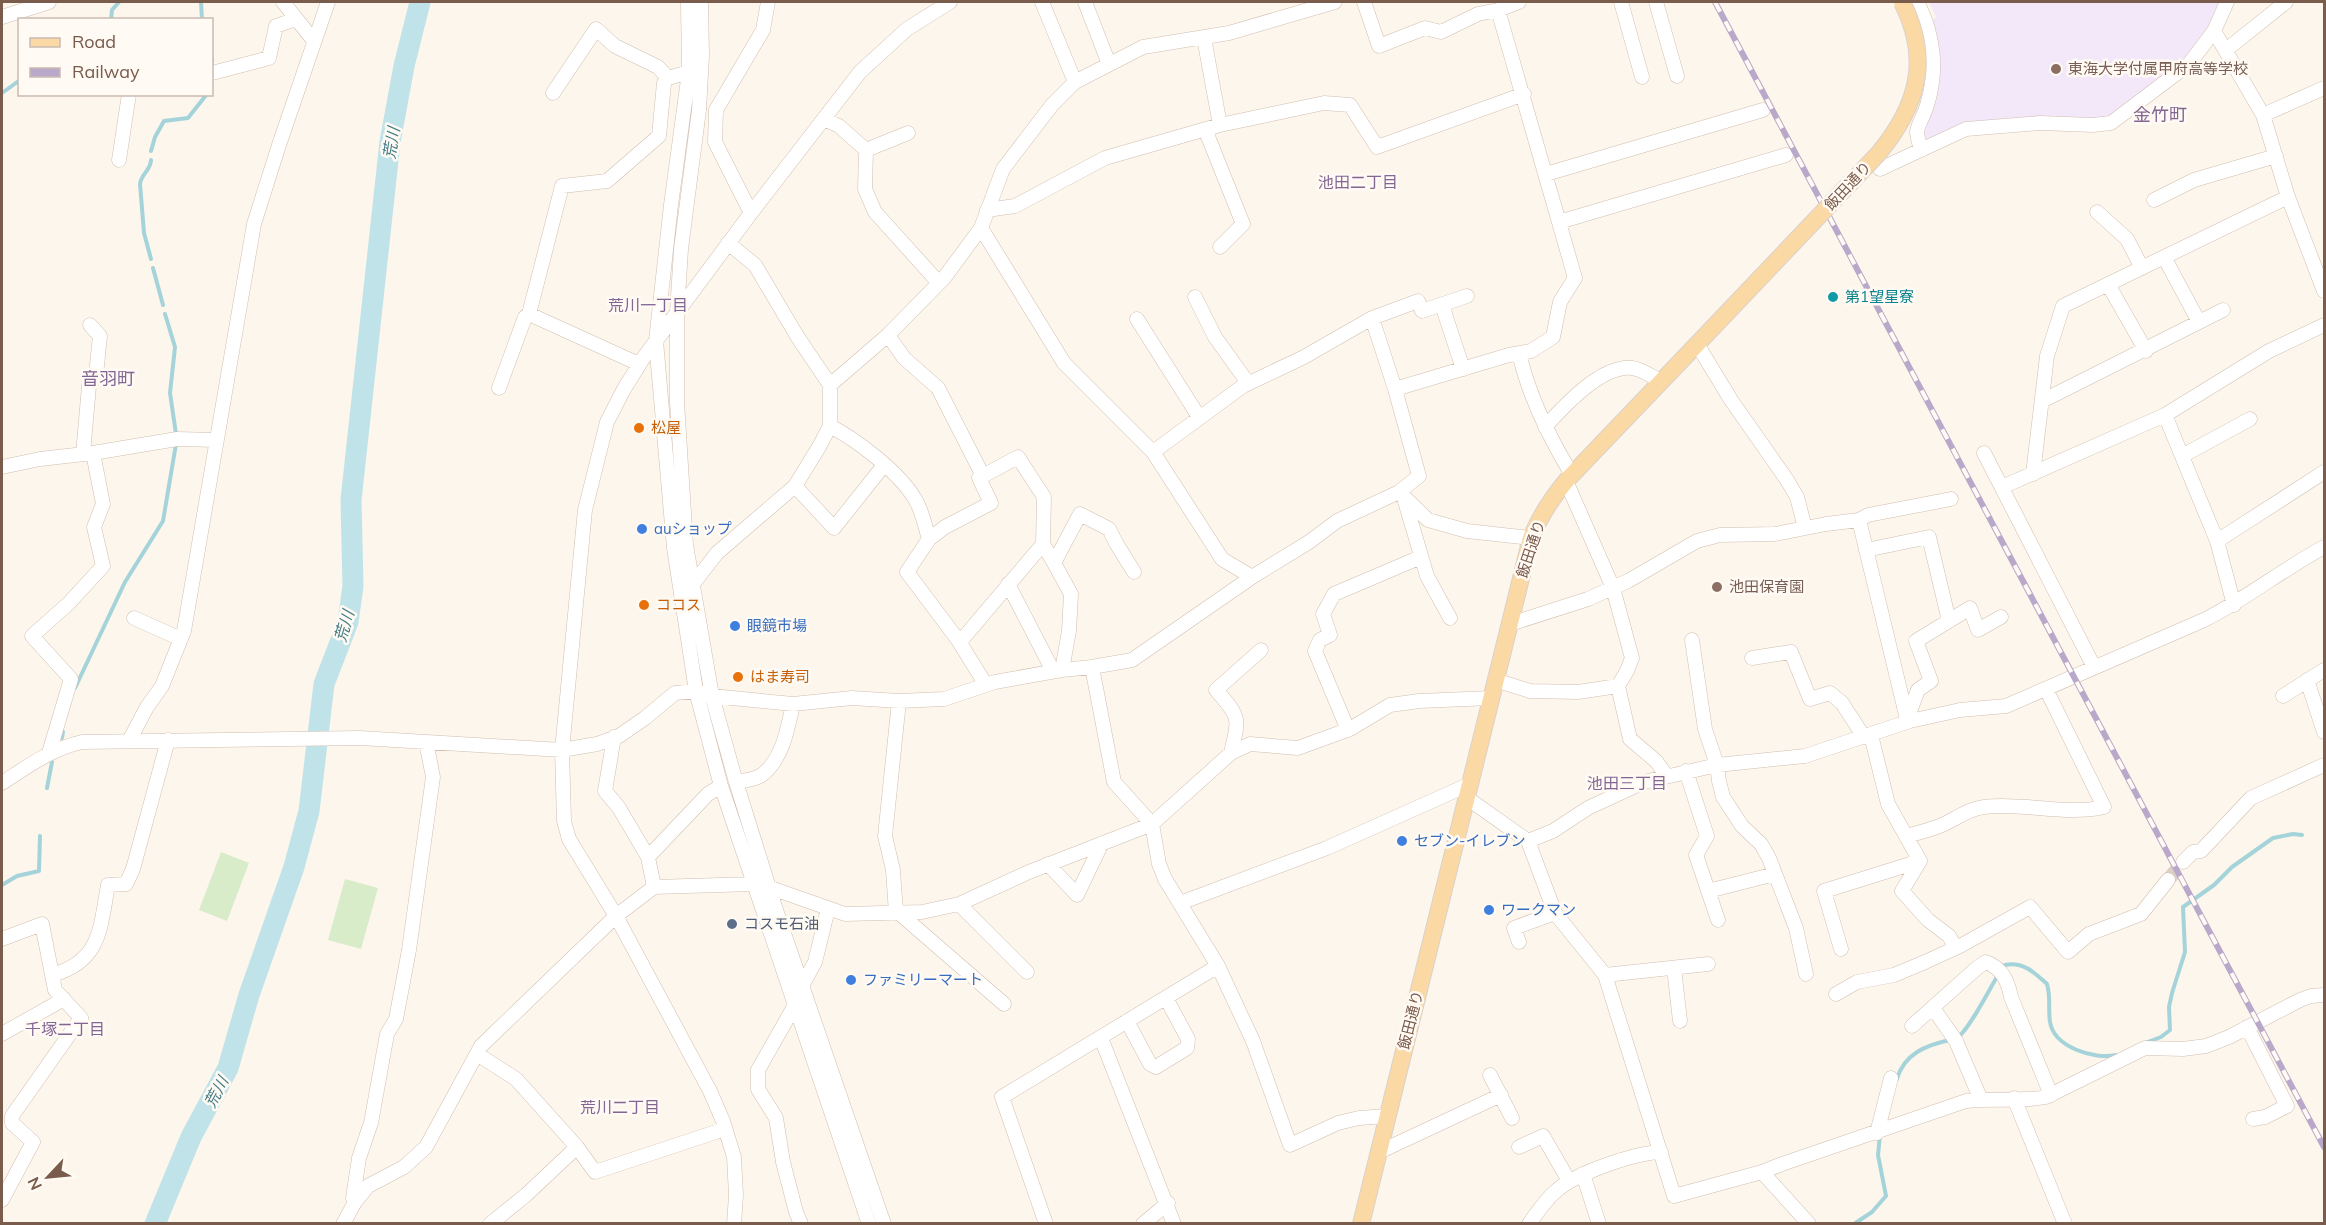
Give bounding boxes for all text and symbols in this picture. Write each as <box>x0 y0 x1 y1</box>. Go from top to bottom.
legend <box>18 18 213 96</box>
text: Road <box>72 30 116 53</box>
place label: 東海大学付属甲府高等学校 <box>2068 59 2248 78</box>
text: Railway <box>72 60 140 83</box>
marker: 東海大学付属甲府高等学校 <box>2049 62 2063 76</box>
district label: 金竹町 <box>2133 103 2187 126</box>
water label: 荒川 <box>379 124 404 160</box>
street label: 飯田通り <box>1820 157 1875 214</box>
district label: 池田二丁目 <box>1318 172 1398 192</box>
place label: 第1望星寮 <box>1845 287 1914 306</box>
marker: 第1望星寮 <box>1826 290 1840 304</box>
district label: 荒川一丁目 <box>608 295 688 315</box>
district label: 音羽町 <box>81 367 135 390</box>
place label: 松屋 <box>651 418 681 437</box>
marker: 松屋 <box>632 421 646 435</box>
street label: 飯田通り <box>1512 517 1549 580</box>
place label: auショップ <box>654 519 732 538</box>
marker: auショップ <box>635 522 649 536</box>
place label: 池田保育園 <box>1729 577 1804 596</box>
marker: 池田保育園 <box>1710 580 1724 594</box>
place label: ココス <box>656 595 701 614</box>
marker: ココス <box>637 598 651 612</box>
water label: 荒川 <box>330 606 359 644</box>
place label: 眼鏡市場 <box>747 616 807 635</box>
marker: 眼鏡市場 <box>728 619 742 633</box>
place label: はま寿司 <box>750 667 810 686</box>
marker: はま寿司 <box>731 670 745 684</box>
district label: 池田三丁目 <box>1587 773 1667 793</box>
place label: セブン-イレブン <box>1414 831 1525 850</box>
marker: セブン-イレブン <box>1395 834 1409 848</box>
place label: ワークマン <box>1501 900 1576 919</box>
marker: ワークマン <box>1482 903 1496 917</box>
place label: コスモ石油 <box>744 914 819 933</box>
marker: コスモ石油 <box>725 917 739 931</box>
place label: ファミリーマート <box>863 970 983 989</box>
marker: ファミリーマート <box>844 973 858 987</box>
street label: 飯田通り <box>1394 988 1427 1051</box>
district label: 千塚二丁目 <box>25 1019 105 1039</box>
water label: 荒川 <box>200 1071 233 1111</box>
district label: 荒川二丁目 <box>580 1097 660 1117</box>
north arrow <box>18 1147 78 1207</box>
text: N <box>23 1174 46 1193</box>

